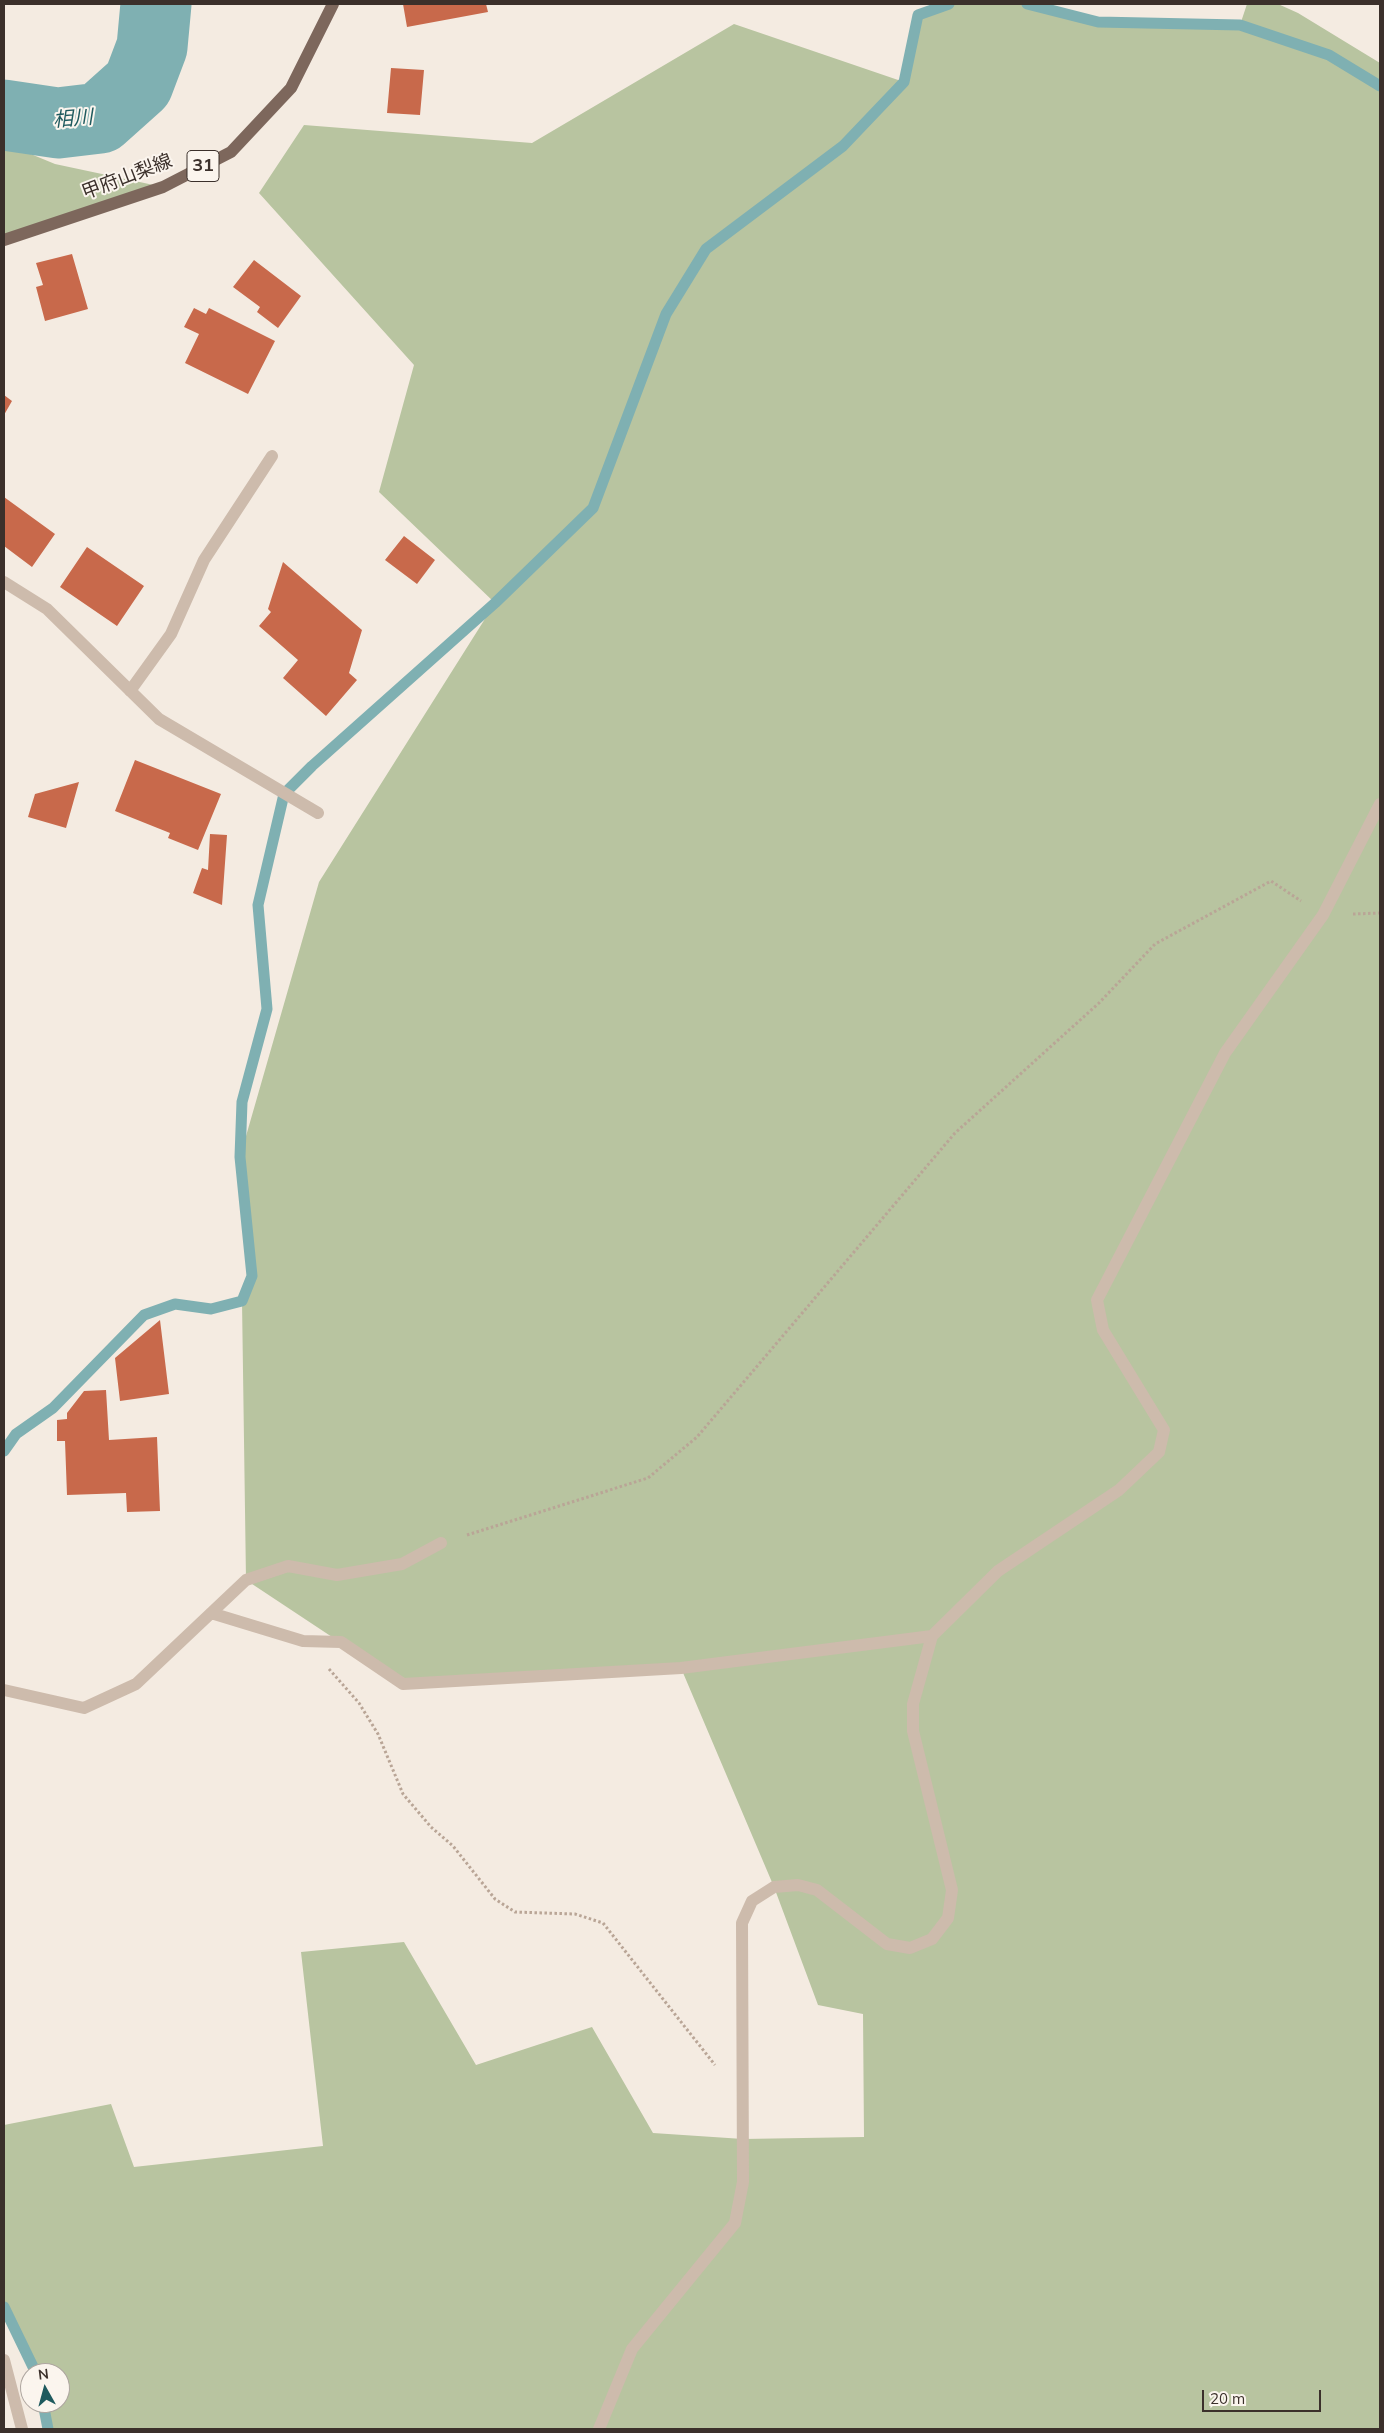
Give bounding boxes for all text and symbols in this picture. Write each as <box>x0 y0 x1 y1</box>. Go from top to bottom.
water label: 相川 <box>52 105 94 133</box>
street label: 甲府山梨線 <box>79 149 175 205</box>
road number: 31 <box>187 150 219 182</box>
north arrow <box>20 2363 70 2413</box>
text: N <box>37 2365 50 2384</box>
scale bar <box>1204 2380 1323 2412</box>
text: 20 m <box>1210 2389 1245 2408</box>

